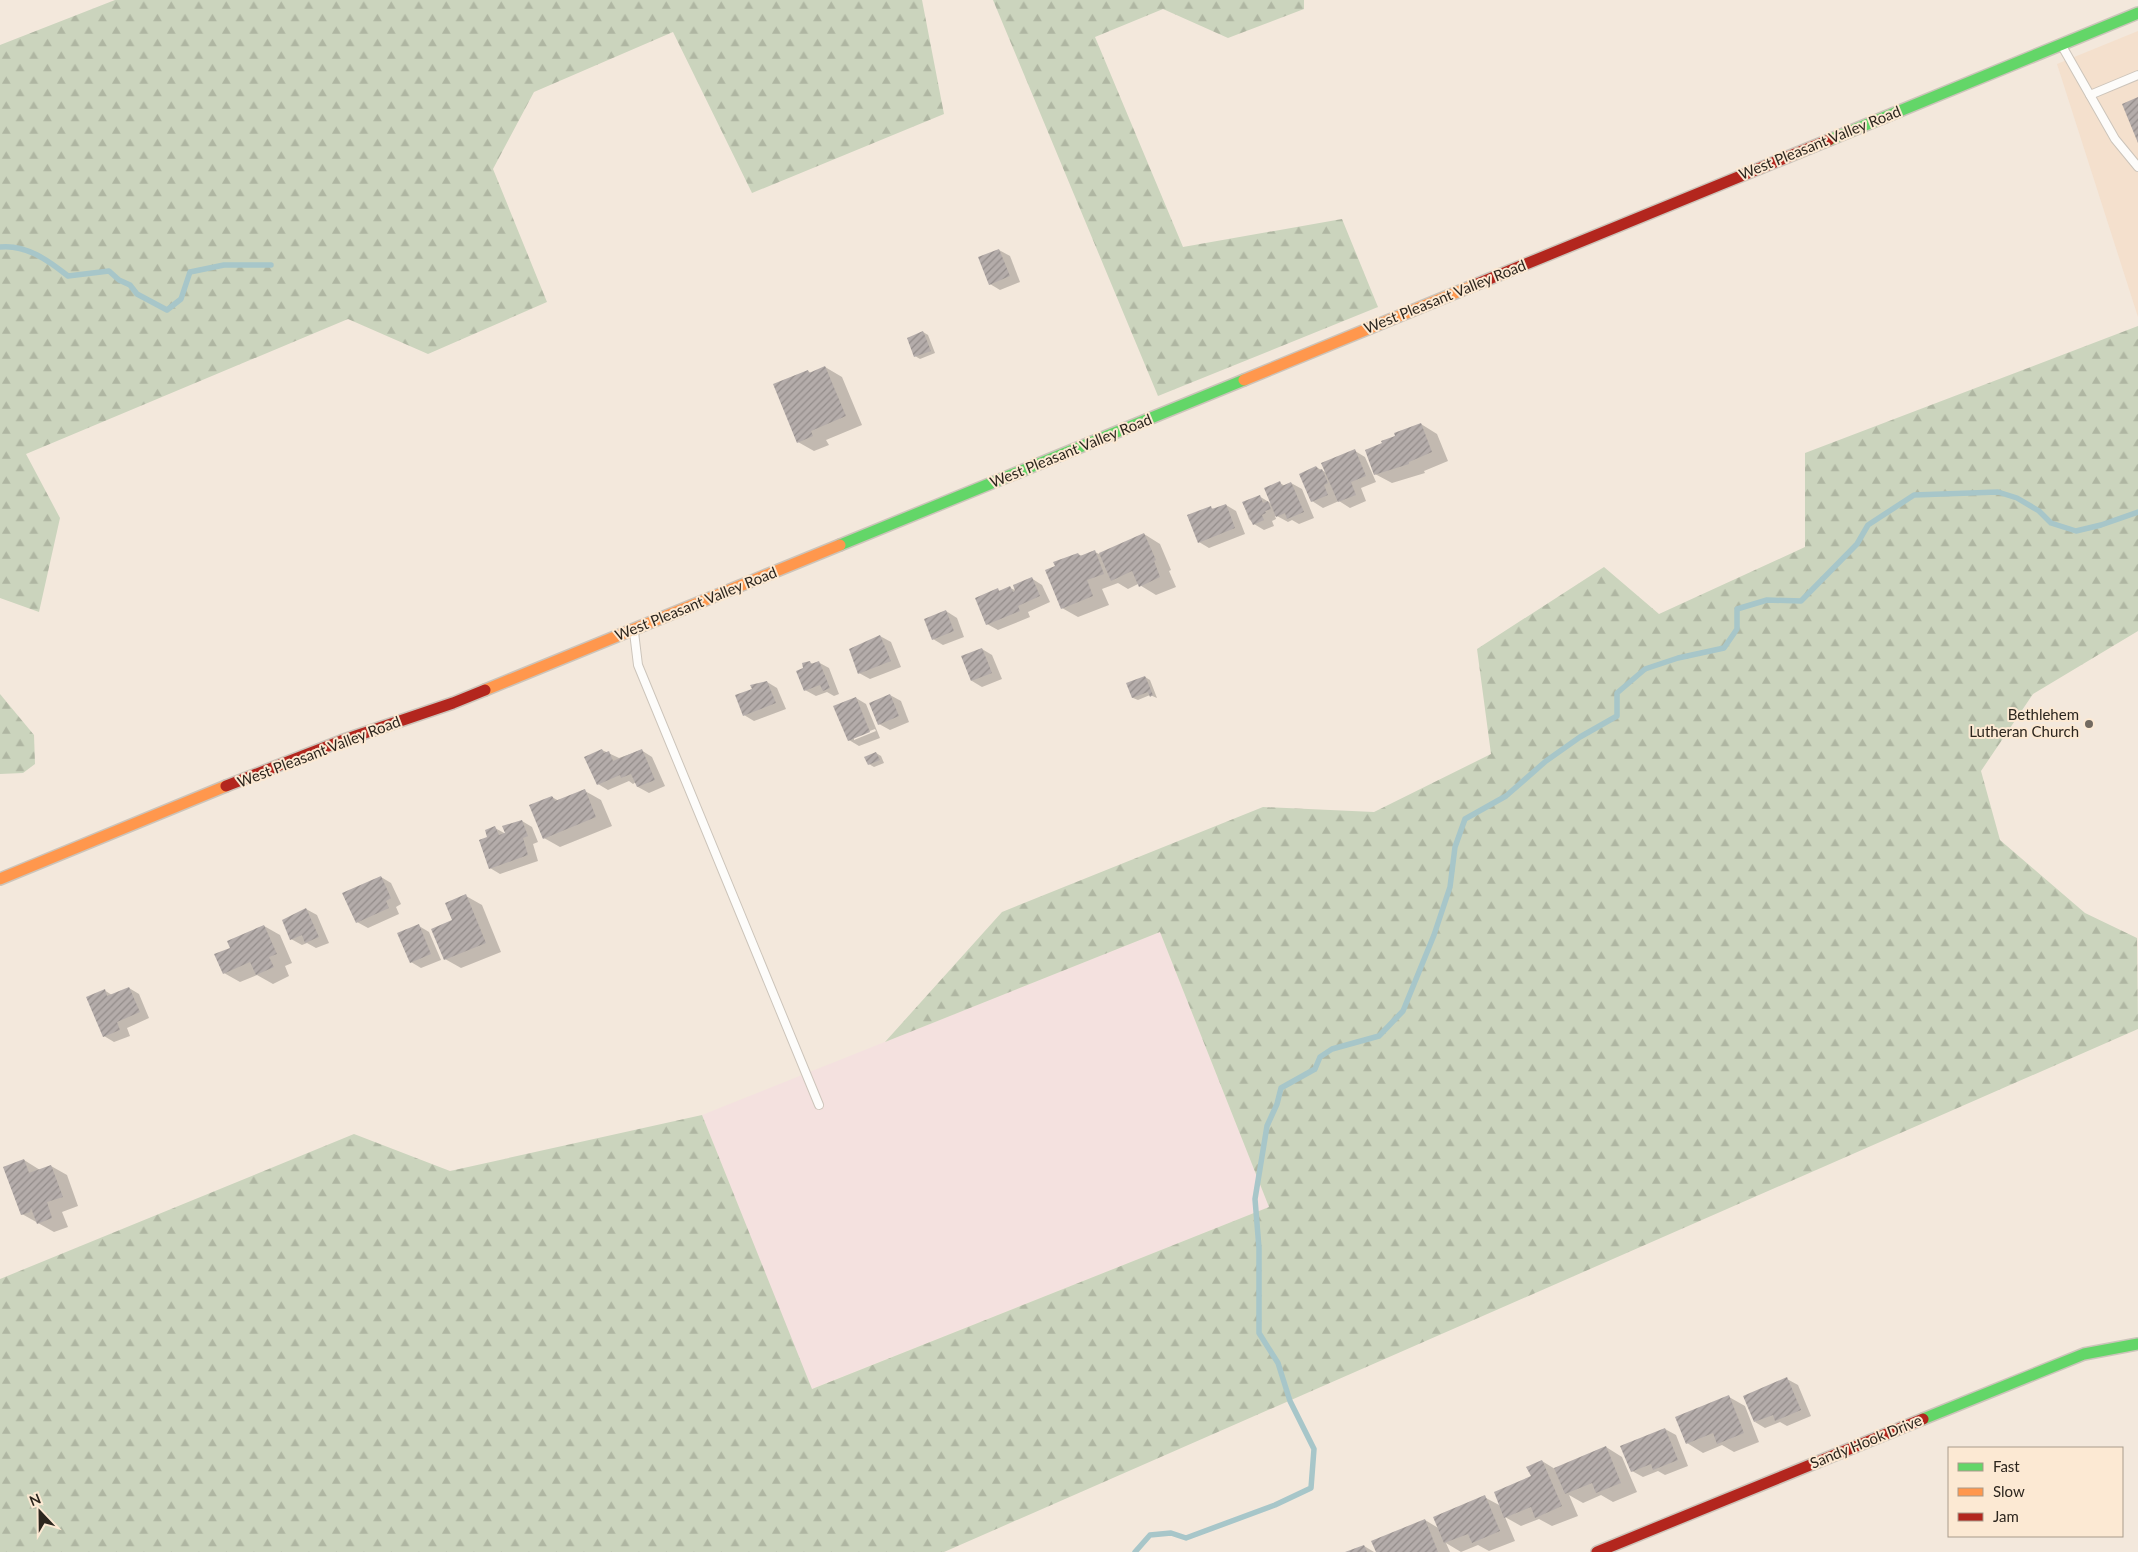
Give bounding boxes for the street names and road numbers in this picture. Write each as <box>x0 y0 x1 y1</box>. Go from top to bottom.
street label: West Pleasant Valley Road <box>1736 101 1903 183</box>
street label: West Pleasant Valley Road <box>1361 255 1528 337</box>
street label: West Pleasant Valley Road <box>987 409 1154 491</box>
street label: West Pleasant Valley Road <box>612 562 779 644</box>
street label: West Pleasant Valley Road <box>235 712 403 790</box>
street label: Sandy Hook Drive <box>1807 1410 1924 1472</box>

